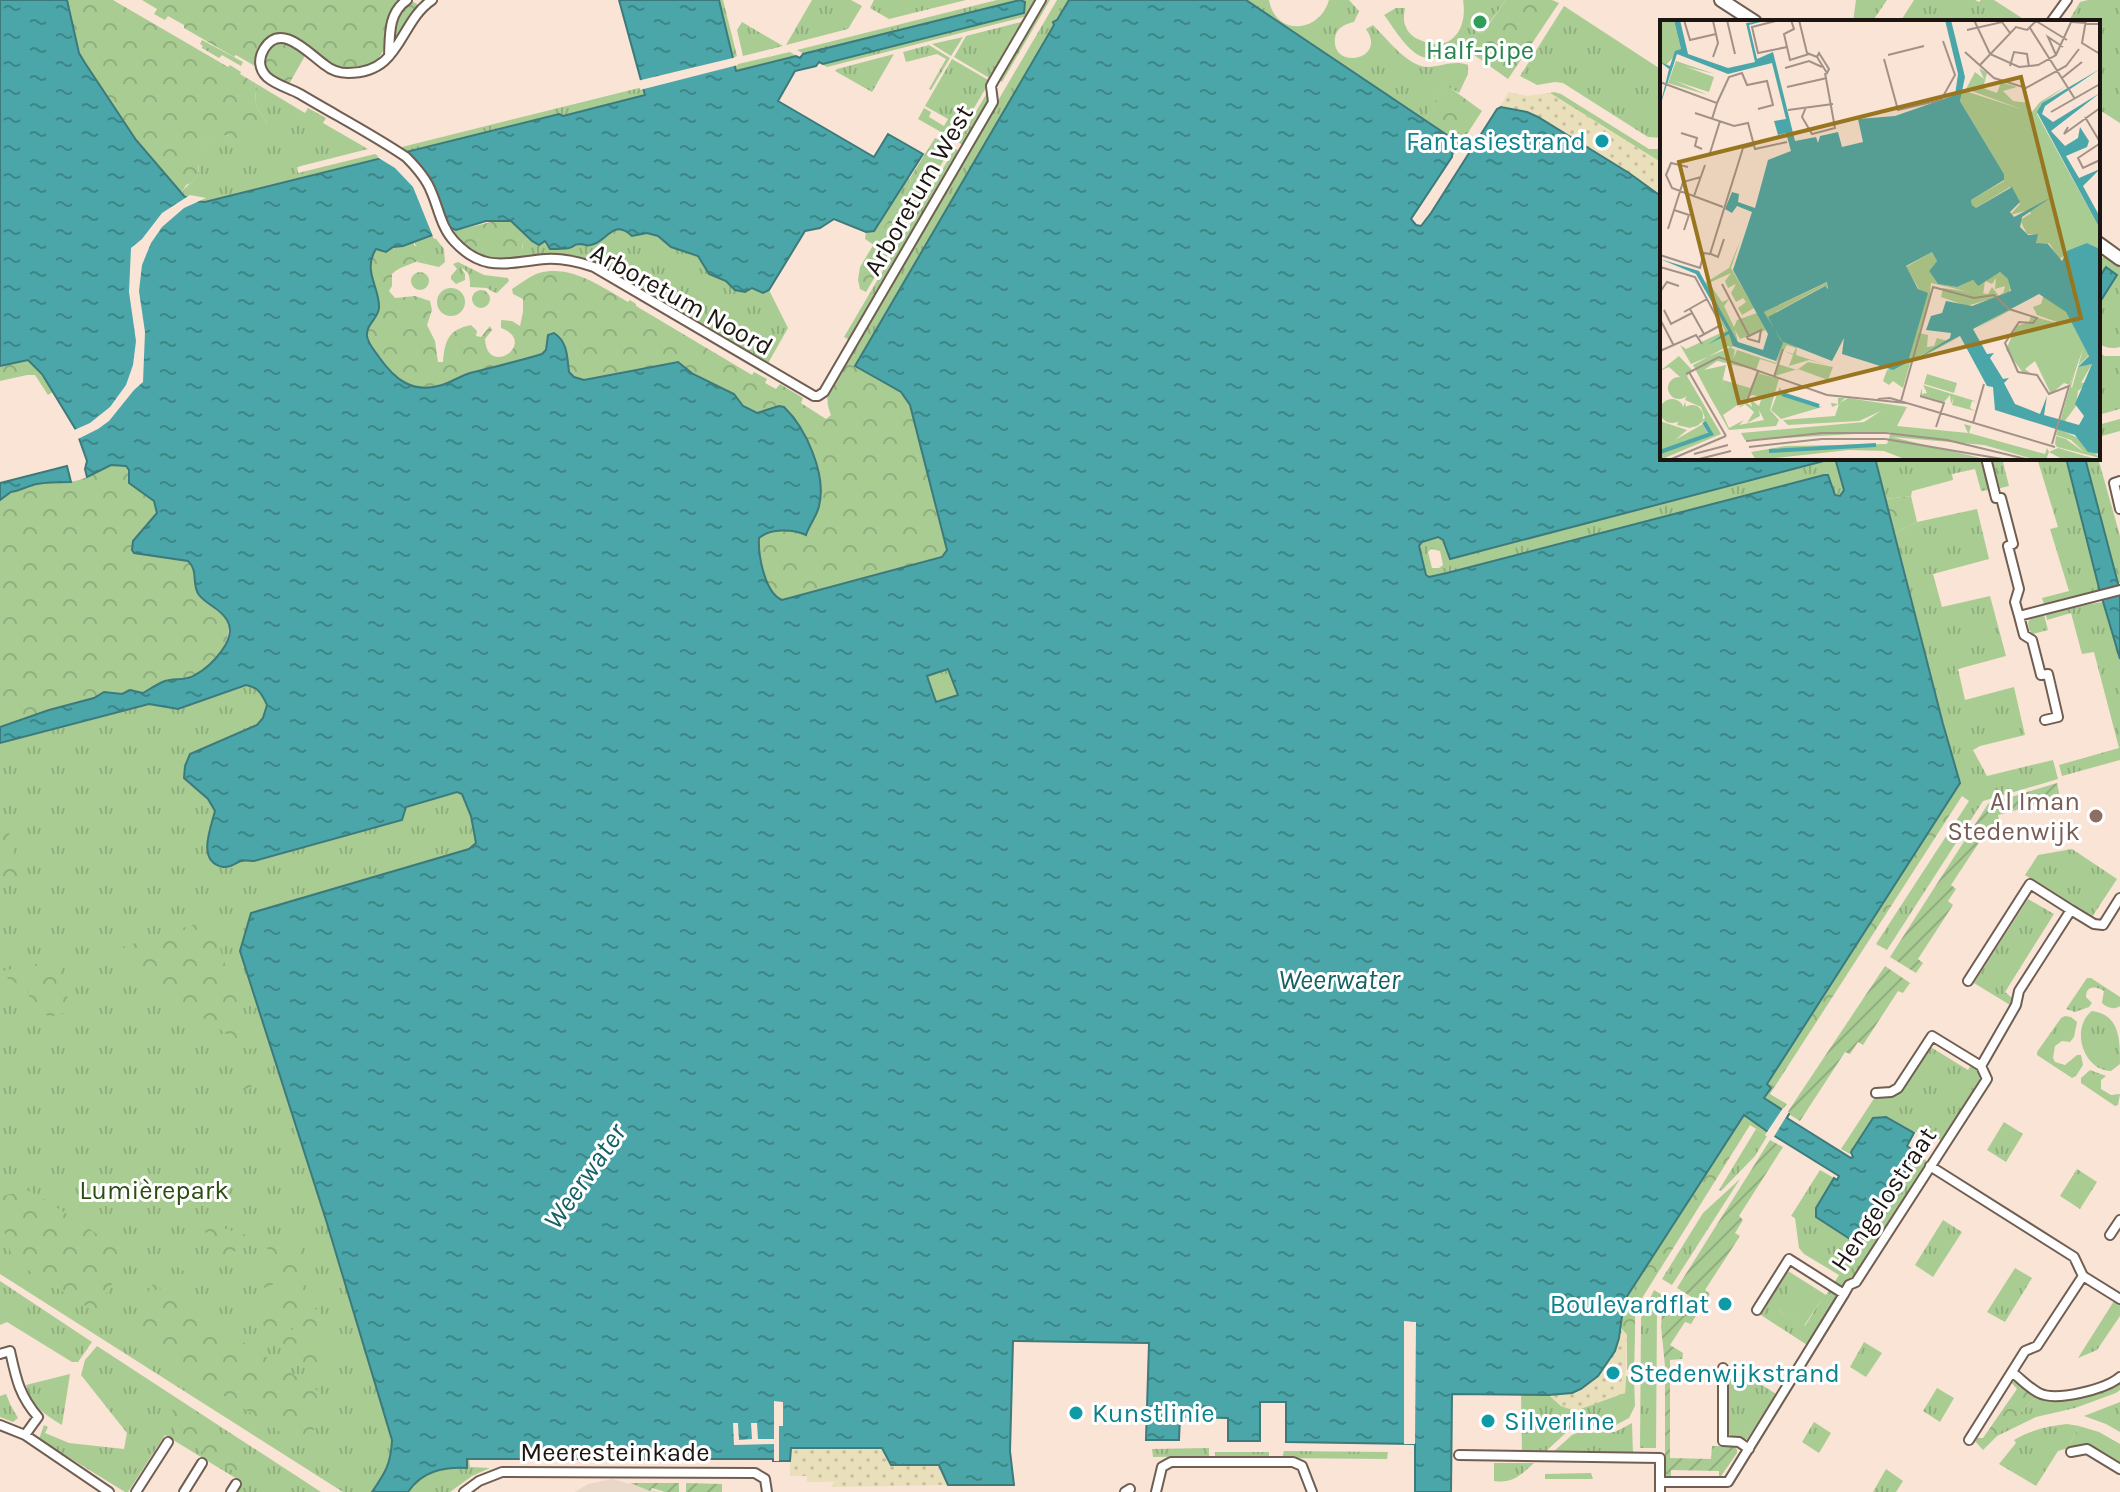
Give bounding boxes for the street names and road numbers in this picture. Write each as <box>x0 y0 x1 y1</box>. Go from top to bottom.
street label: Arboretum West <box>857 99 980 281</box>
street label: Arboretum Noord <box>585 236 778 362</box>
street label: Hengelostraat <box>1824 1121 1943 1277</box>
street label: Meeresteinkade <box>520 1437 710 1468</box>

